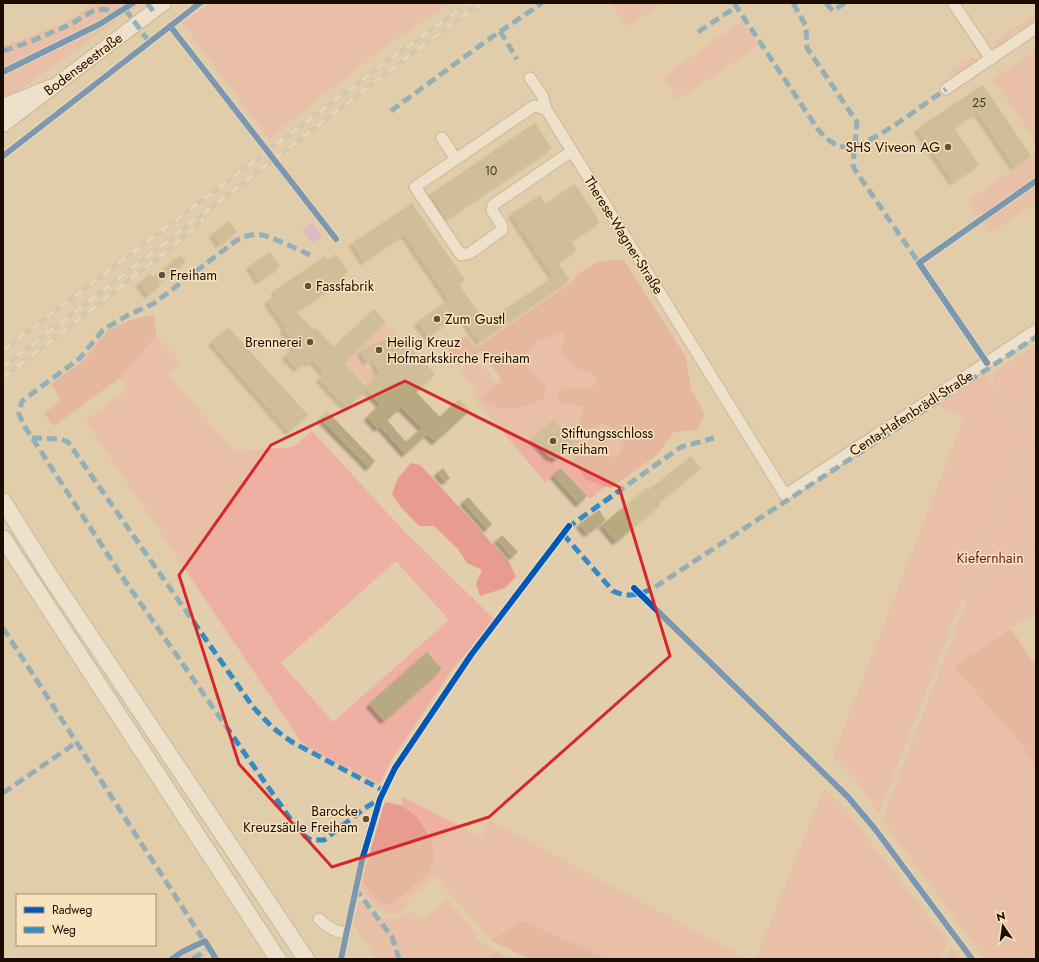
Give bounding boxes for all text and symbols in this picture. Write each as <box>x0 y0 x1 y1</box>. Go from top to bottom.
street label: Bodenseestraße <box>40 28 126 100</box>
house number: 25 <box>972 94 986 112</box>
place label: SHS Viveon AG <box>846 137 940 157</box>
marker: SHS Viveon AG <box>943 142 953 152</box>
house number: 10 <box>485 162 497 180</box>
street label: Therese-Wagner-Straße <box>580 172 668 298</box>
place label: Freiham <box>170 265 217 285</box>
marker: Freiham <box>157 270 167 280</box>
place label: Fassfabrik <box>316 276 375 296</box>
marker: Fassfabrik <box>303 281 313 291</box>
place label: Zum Gustl <box>445 309 505 329</box>
marker: Zum Gustl <box>432 314 442 324</box>
place label: Brennerei <box>245 332 302 352</box>
place label: Heilig Kreuz Hofmarkskirche Freiham <box>387 332 530 368</box>
marker: Brennerei <box>305 337 315 347</box>
marker: Heilig Kreuz Hofmarkskirche Freiham <box>374 345 384 355</box>
street label: Centa-Hafenbrädl-Straße <box>845 365 977 461</box>
place label: Stiftungsschloss Freiham <box>561 423 654 459</box>
marker: Stiftungsschloss Freiham <box>548 436 558 446</box>
park label: Kiefernhain <box>956 548 1024 568</box>
place label: Barocke Kreuzsäule Freiham <box>243 801 358 837</box>
marker: Barocke Kreuzsäule Freiham <box>361 814 371 824</box>
legend <box>16 894 156 946</box>
text: Radweg <box>52 901 92 919</box>
north arrow <box>983 906 1023 946</box>
text: N <box>995 907 1007 925</box>
text: Weg <box>52 921 76 939</box>

